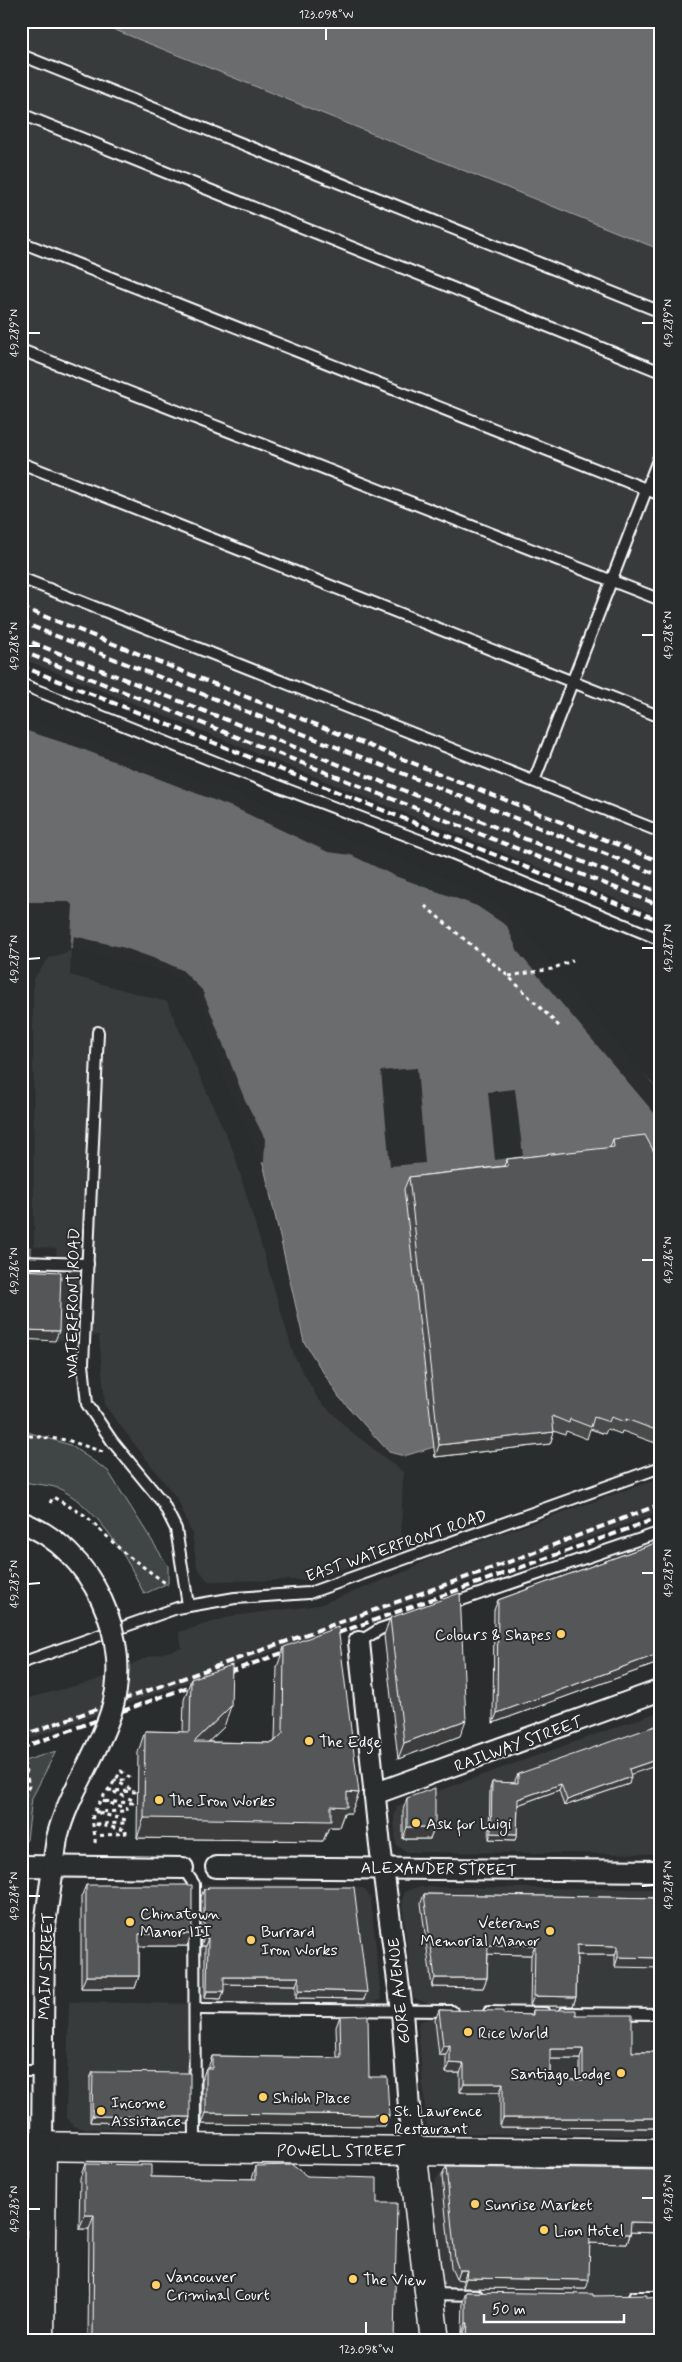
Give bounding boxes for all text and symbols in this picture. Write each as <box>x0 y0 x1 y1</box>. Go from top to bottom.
text: 123.098°W <box>299 7 353 23</box>
text: 49.289°N <box>661 299 677 347</box>
text: 49.289°N <box>7 309 23 357</box>
text: 49.288°N <box>661 611 677 659</box>
text: 49.288°N <box>7 622 23 670</box>
text: 49.287°N <box>661 924 677 972</box>
text: 49.287°N <box>7 935 23 983</box>
street label: WATERFRONT ROAD <box>62 1228 85 1378</box>
text: 49.286°N <box>661 1236 677 1284</box>
text: 49.286°N <box>7 1247 23 1295</box>
street label: EAST WATERFRONT ROAD <box>303 1505 490 1587</box>
text: 49.285°N <box>661 1549 677 1597</box>
text: 49.285°N <box>7 1560 23 1608</box>
place label: Colours & Shapes <box>435 1625 551 1646</box>
marker: Colours & Shapes <box>555 1628 567 1640</box>
street label: RAILWAY STREET <box>451 1711 587 1777</box>
place label: The Edge <box>319 1732 382 1754</box>
marker: The Edge <box>303 1735 315 1747</box>
place label: The Iron Works <box>169 1791 275 1812</box>
marker: The Iron Works <box>153 1794 165 1806</box>
place label: Ask for Luigi <box>426 1814 512 1837</box>
marker: Ask for Luigi <box>410 1817 422 1829</box>
street label: ALEXANDER STREET <box>361 1858 517 1881</box>
text: 49.284°N <box>661 1861 677 1909</box>
text: 49.284°N <box>7 1872 23 1920</box>
place label: Chinatown Manor III <box>140 1904 221 1943</box>
street label: MAIN STREET <box>34 1912 59 2020</box>
place label: Veterans Memorial Manor <box>420 1913 540 1952</box>
marker: Chinatown Manor III <box>124 1916 136 1928</box>
place label: Burrard Iron Works <box>261 1922 338 1961</box>
marker: Veterans Memorial Manor <box>544 1925 556 1937</box>
marker: Burrard Iron Works <box>245 1934 257 1946</box>
street label: GORE AVENUE <box>383 1937 416 2045</box>
place label: Rice World <box>478 2023 548 2044</box>
marker: Rice World <box>462 2026 474 2038</box>
place label: Santiago Lodge <box>510 2064 611 2085</box>
marker: Santiago Lodge <box>615 2067 627 2079</box>
place label: Shiloh Place <box>273 2088 350 2109</box>
marker: Shiloh Place <box>257 2091 269 2103</box>
place label: Income Assistance <box>111 2093 181 2132</box>
place label: St. Lawrence Restaurant <box>394 2101 483 2140</box>
marker: Income Assistance <box>95 2105 107 2117</box>
marker: St. Lawrence Restaurant <box>378 2113 390 2125</box>
street label: POWELL STREET <box>277 2141 406 2162</box>
text: 49.283°N <box>661 2175 677 2221</box>
text: 49.283°N <box>7 2186 23 2232</box>
place label: Sunrise Market <box>485 2195 592 2216</box>
marker: Sunrise Market <box>469 2198 481 2210</box>
place label: Lion Hotel <box>554 2221 624 2242</box>
marker: Lion Hotel <box>538 2224 550 2236</box>
place label: Vancouver Criminal Court <box>166 2267 270 2306</box>
place label: The View <box>363 2270 426 2291</box>
marker: The View <box>347 2273 359 2285</box>
marker: Vancouver Criminal Court <box>150 2279 162 2291</box>
scale bar <box>484 2292 624 2324</box>
text: 50 m <box>492 2300 526 2320</box>
text: 123.098°W <box>339 2342 393 2358</box>

